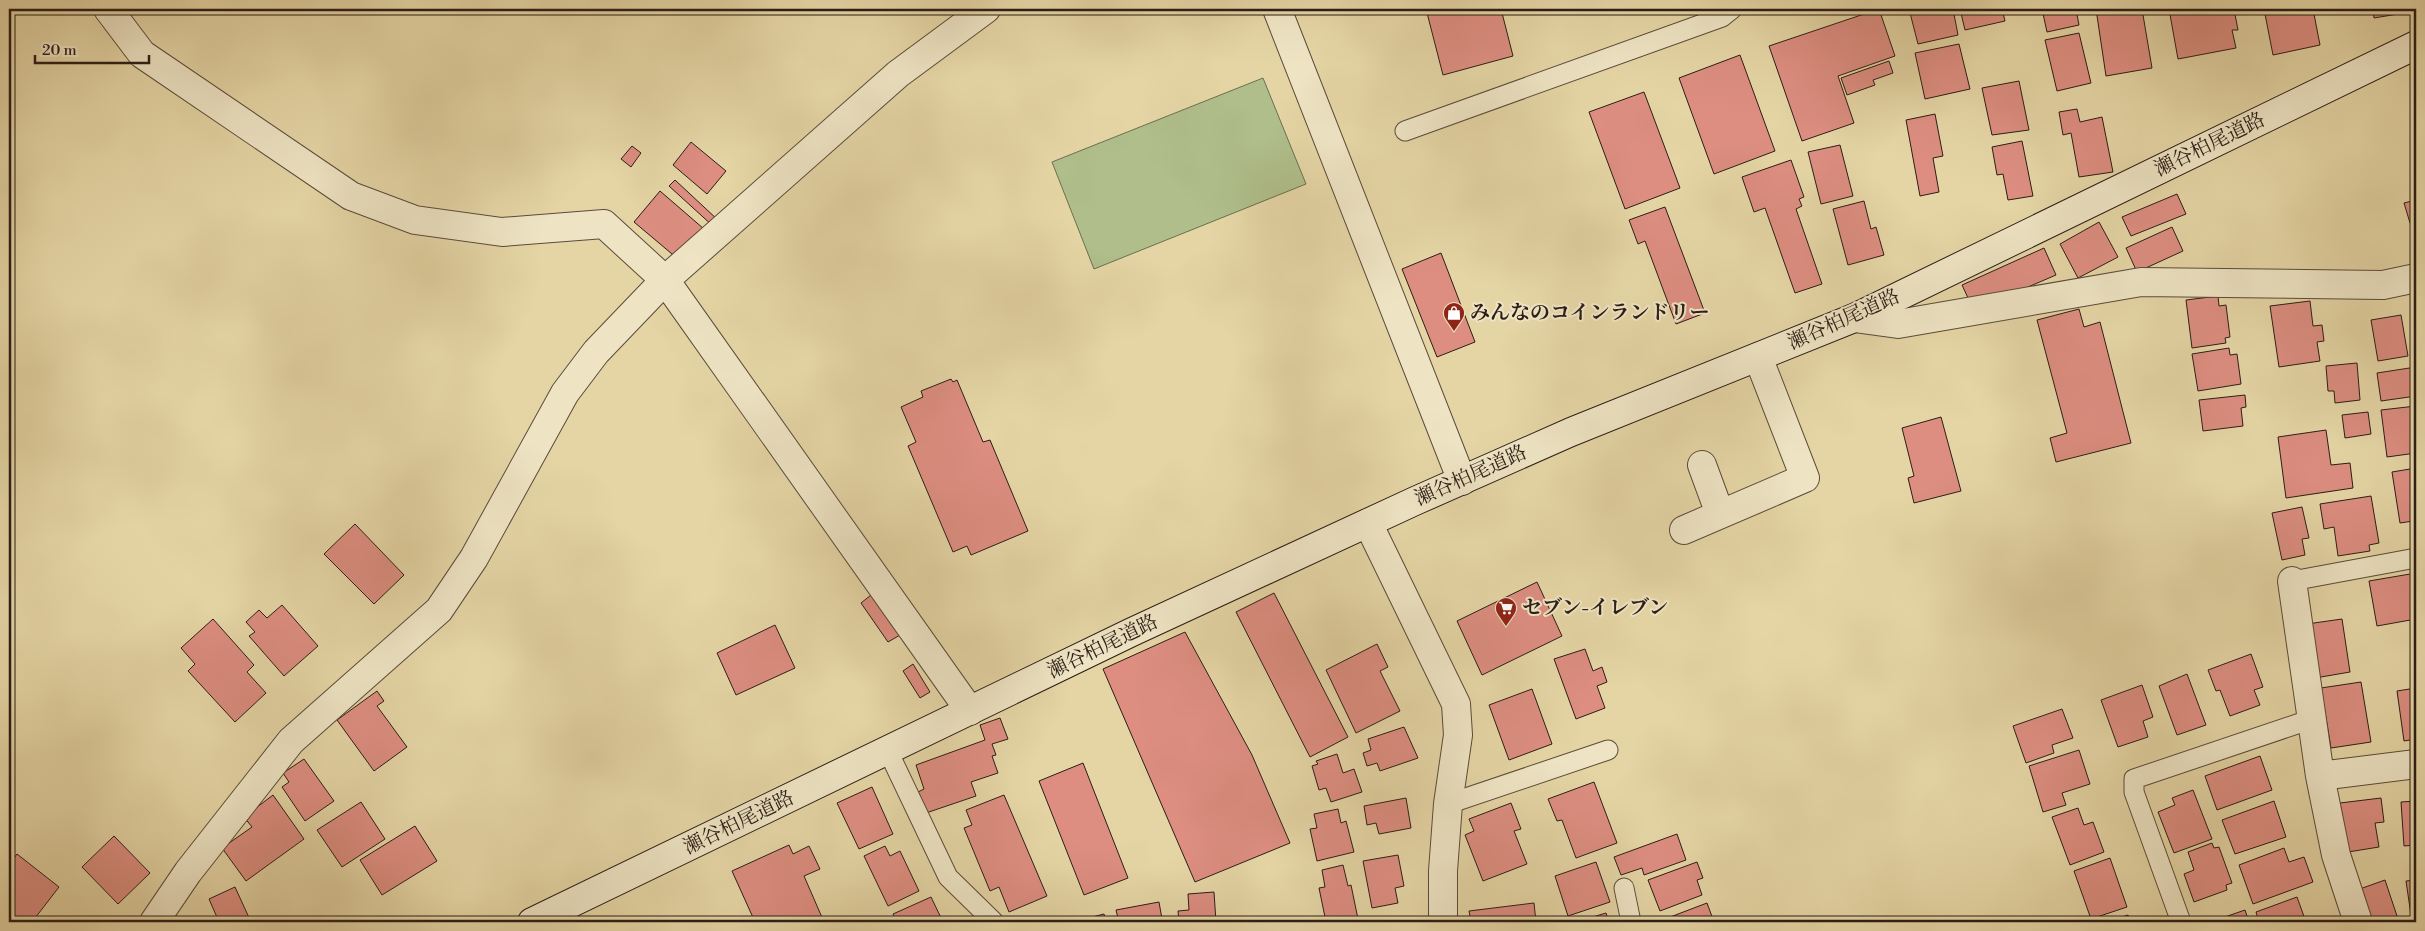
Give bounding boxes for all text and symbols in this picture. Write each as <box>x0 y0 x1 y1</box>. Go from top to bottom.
scale bar <box>35 32 149 64</box>
text: 20 m <box>42 41 77 60</box>
street label: 瀬谷柏尾道路 <box>2151 107 2269 183</box>
street label: 瀬谷柏尾道路 <box>1784 284 1904 356</box>
shop icon: みんなのコインランドリー <box>1442 301 1466 332</box>
place label: みんなのコインランドリー <box>1470 301 1709 326</box>
street label: 瀬谷柏尾道路 <box>1411 440 1531 512</box>
supermarket icon: セブン-イレブン <box>1494 596 1518 627</box>
place label: セブン-イレブン <box>1522 596 1668 621</box>
street label: 瀬谷柏尾道路 <box>1044 609 1162 685</box>
street label: 瀬谷柏尾道路 <box>680 785 798 861</box>

